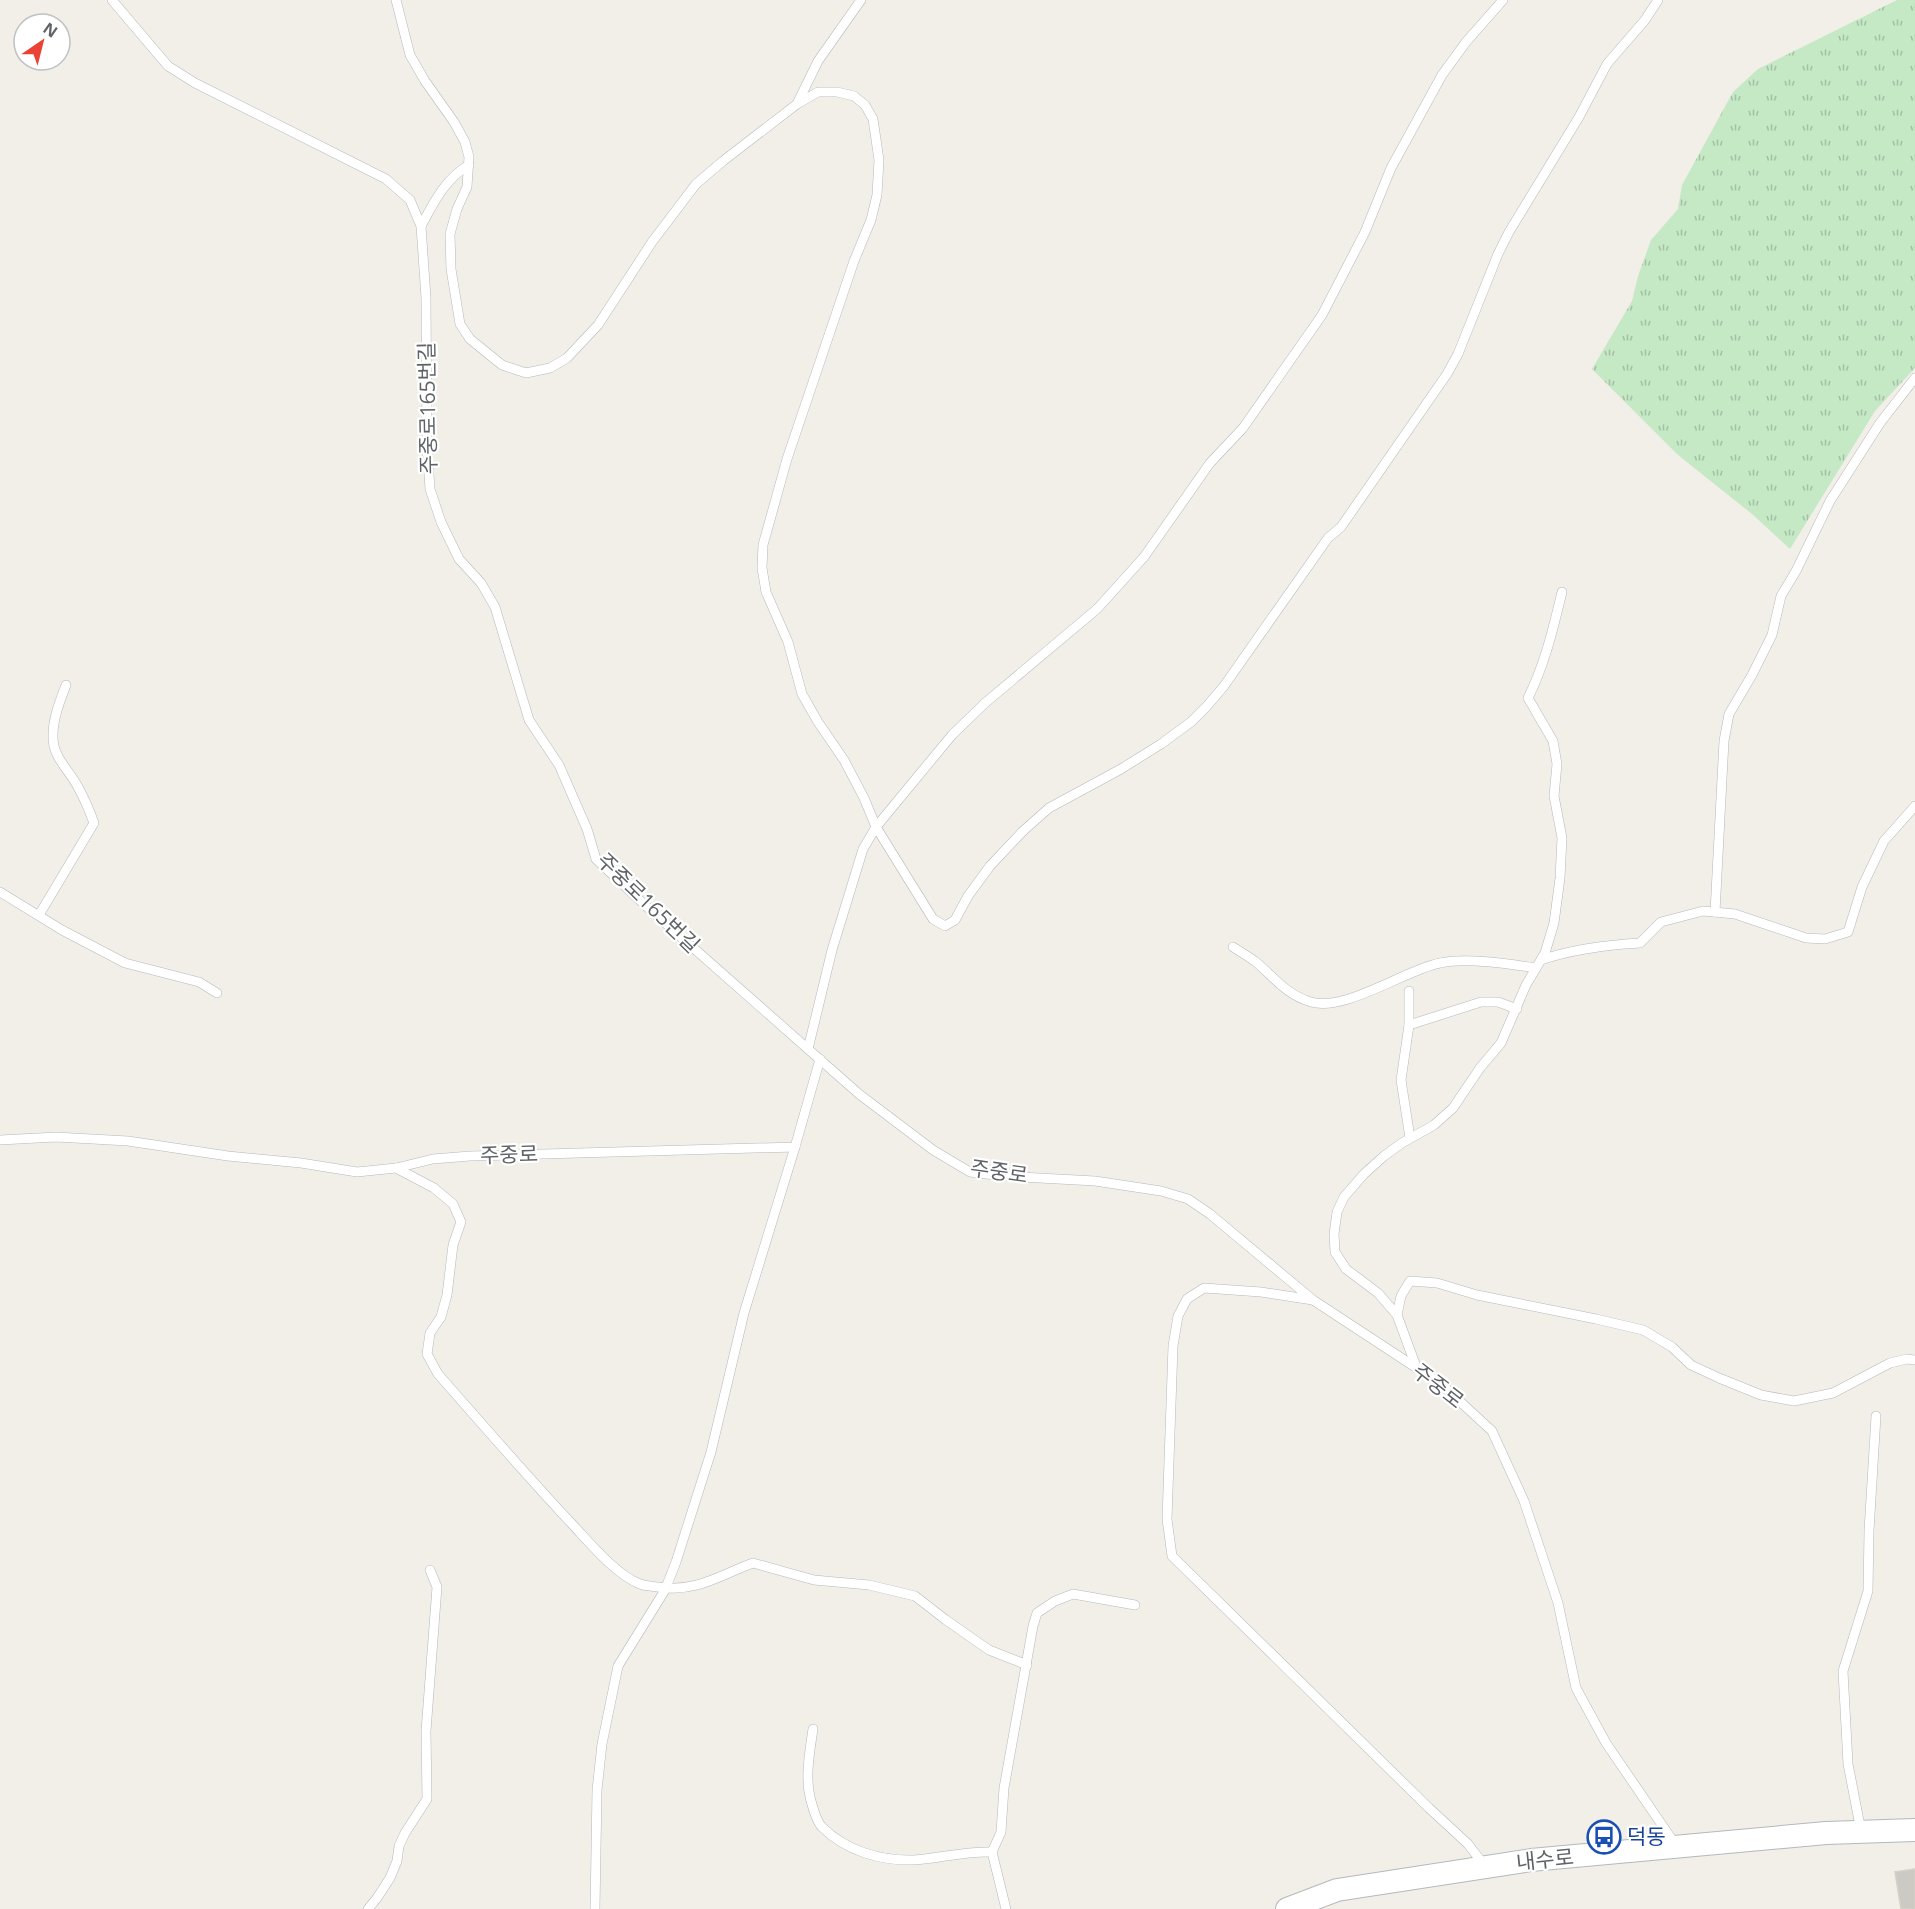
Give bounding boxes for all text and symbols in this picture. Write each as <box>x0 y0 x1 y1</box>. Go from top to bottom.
north arrow <box>12 12 72 72</box>
text: N <box>39 17 62 42</box>
street label: 주중로165번길 <box>412 341 442 475</box>
street label: 주중로165번길 <box>591 846 706 958</box>
street label: 주중로 <box>480 1139 538 1169</box>
street label: 주중로 <box>968 1153 1030 1189</box>
street label: 주중로 <box>1407 1356 1470 1414</box>
bus stop icon: 덕동 <box>1586 1819 1622 1855</box>
place label: 덕동 <box>1627 1822 1666 1850</box>
street label: 내수로 <box>1515 1842 1575 1876</box>

